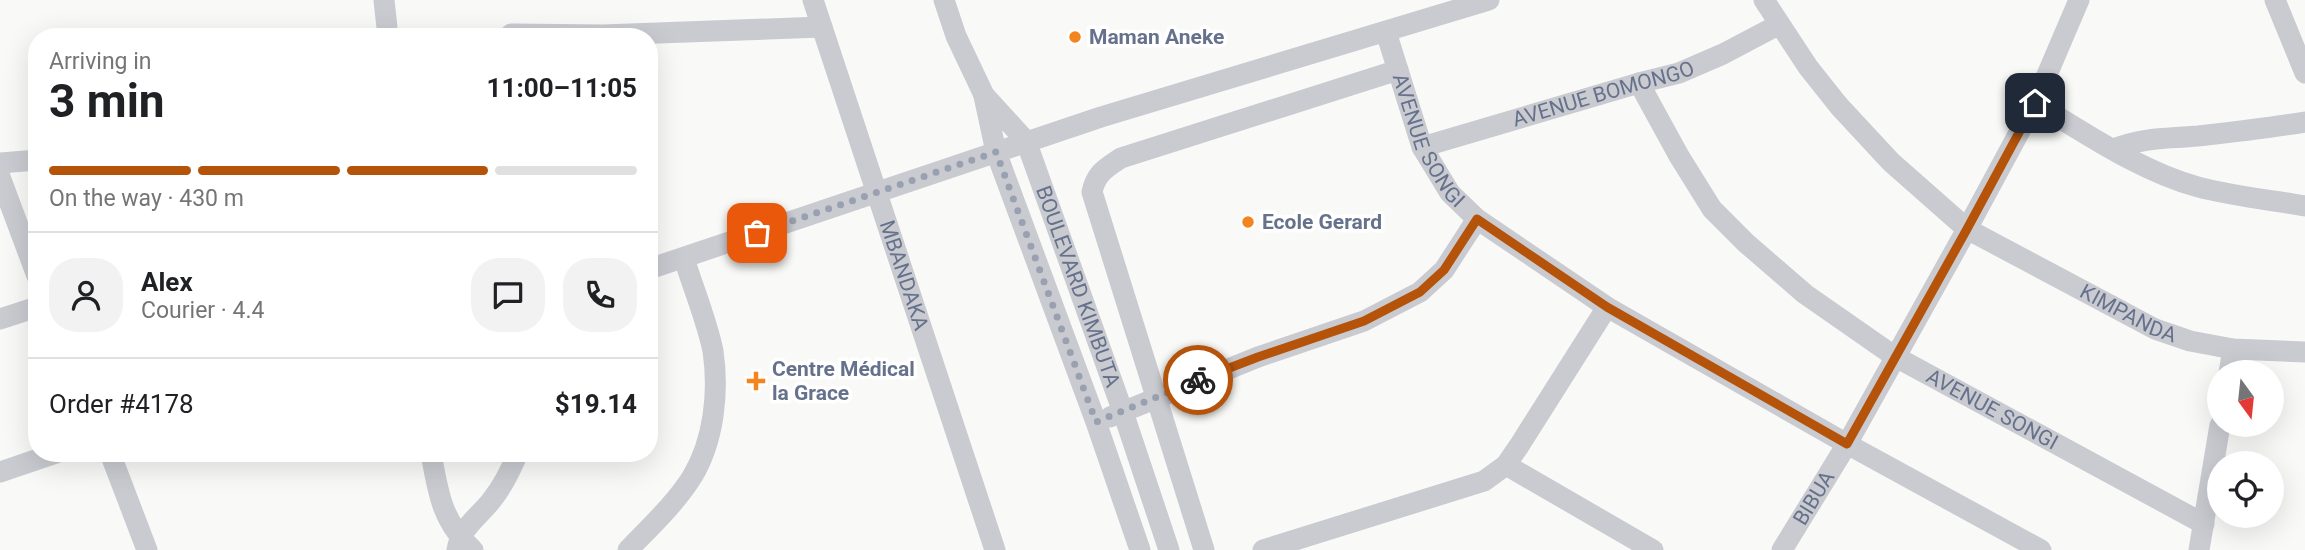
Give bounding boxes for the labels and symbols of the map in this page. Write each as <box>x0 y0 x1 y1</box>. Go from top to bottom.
place label: Maman Aneke <box>1089 25 1224 49</box>
marker: Maman Aneke <box>1067 29 1083 45</box>
street label: AVENUE BOMONGO <box>1510 56 1698 132</box>
street label: AVENUE SONGI <box>1388 70 1470 212</box>
pin <box>2005 73 2065 133</box>
street label: BOULEVARD KIMBUTA <box>1031 183 1125 391</box>
pin <box>727 203 787 263</box>
place label: Ecole Gerard <box>1262 210 1382 234</box>
marker: Ecole Gerard <box>1240 214 1256 230</box>
street label: MBANDAKA <box>875 217 934 334</box>
street label: KIMPANDA <box>2076 279 2180 348</box>
courier <box>1163 345 1233 415</box>
place label: Centre Médical la Grace <box>772 357 915 405</box>
north arrow <box>2207 360 2284 438</box>
street label: AVENUE SONGI <box>1922 364 2062 455</box>
marker: Centre Médical la Grace <box>746 371 766 391</box>
street label: BIBUA <box>1788 466 1840 529</box>

